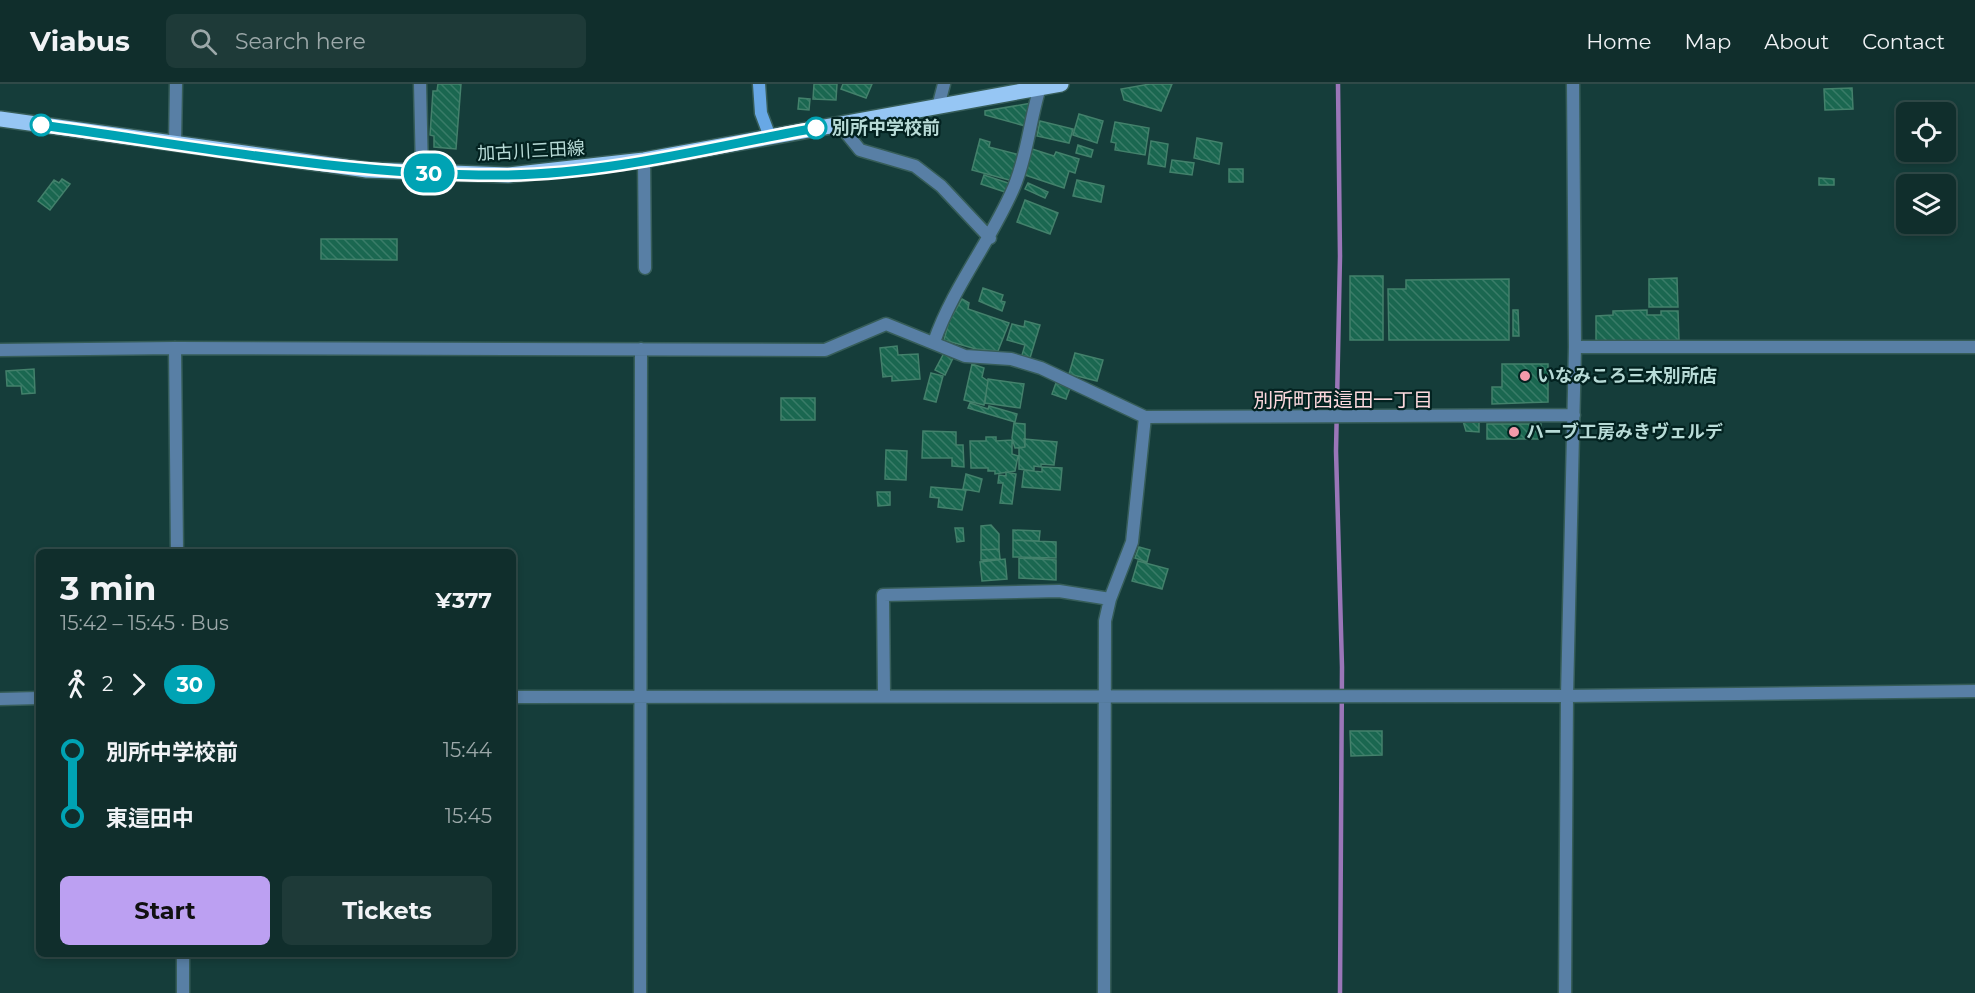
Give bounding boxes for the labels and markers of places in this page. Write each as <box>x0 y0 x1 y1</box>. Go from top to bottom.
unlabelled marker <box>30 114 52 136</box>
marker: 別所中学校前 <box>805 117 827 139</box>
place label: 別所中学校前 <box>832 117 940 139</box>
place label: いなみころ三木別所店 <box>1537 365 1717 387</box>
marker: いなみころ三木別所店 <box>1518 369 1532 383</box>
place label: ハーブ工房みきヴェルデ <box>1526 421 1723 443</box>
marker: ハーブ工房みきヴェルデ <box>1507 425 1521 439</box>

